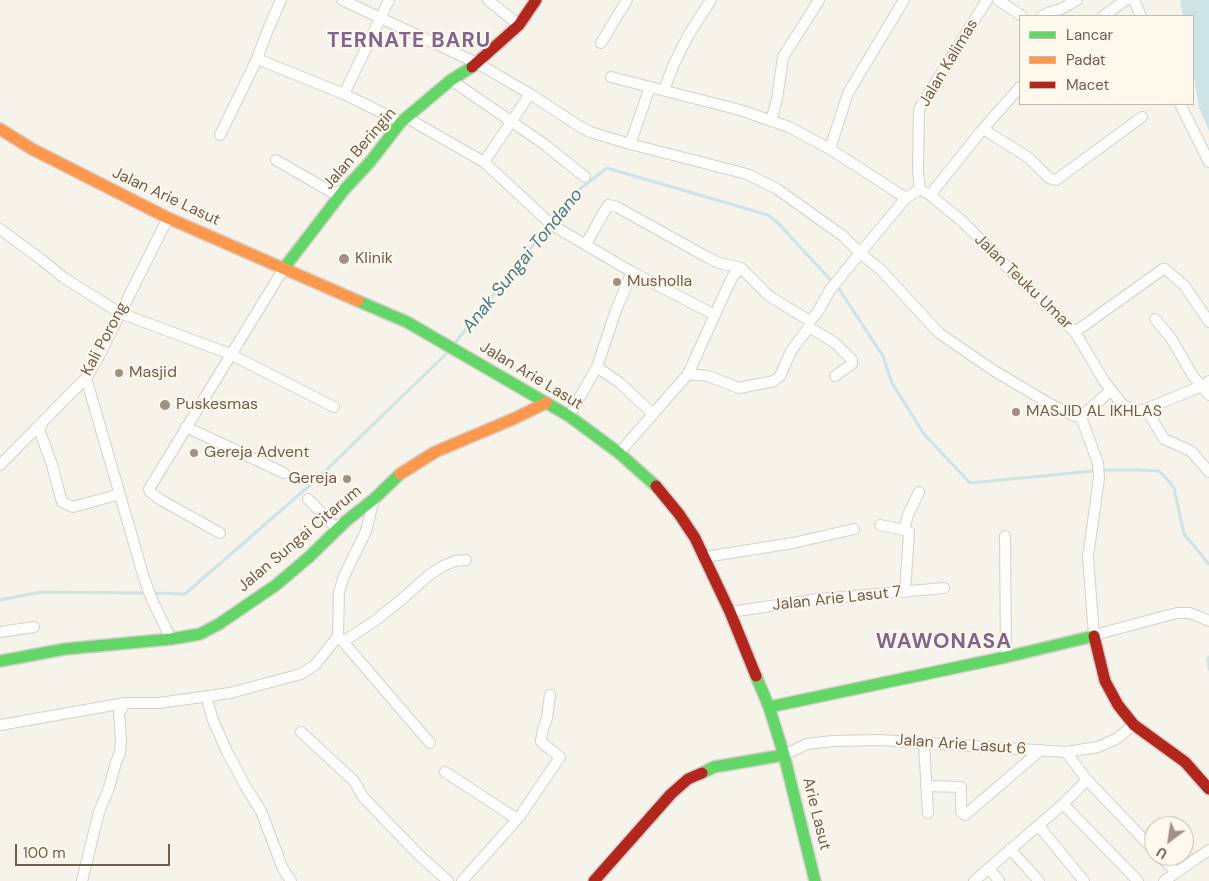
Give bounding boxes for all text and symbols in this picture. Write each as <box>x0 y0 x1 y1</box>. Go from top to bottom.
legend <box>1019 15 1194 105</box>
street label: Jalan Kalimas <box>915 16 983 110</box>
text: Lancar <box>1066 25 1113 45</box>
district label: TERNATE BARU <box>325 28 493 54</box>
text: Padat <box>1066 50 1106 70</box>
text: Macet <box>1066 75 1110 95</box>
street label: Jalan Beringin <box>319 104 401 194</box>
street label: Jalan Arie Lasut <box>109 164 223 230</box>
water label: Anak Sungai Tondano <box>458 185 588 337</box>
street label: Jalan Teuku Umar <box>970 230 1076 334</box>
place label: Klinik <box>355 249 393 269</box>
marker: Klinik <box>337 252 351 266</box>
place label: Musholla <box>627 272 692 292</box>
marker: Musholla <box>611 276 623 288</box>
street label: Kali Porong <box>78 299 132 379</box>
street label: Jalan Arie Lasut <box>476 338 586 414</box>
place label: Masjid <box>129 363 177 383</box>
marker: Masjid <box>113 367 125 379</box>
place label: Puskesmas <box>176 395 258 415</box>
marker: Puskesmas <box>158 398 172 412</box>
place label: MASJID AL IKHLAS <box>1026 402 1162 422</box>
marker: MASJID AL IKHLAS <box>1010 406 1022 418</box>
place label: Gereja Advent <box>204 443 310 463</box>
marker: Gereja Advent <box>188 447 200 459</box>
place label: Gereja <box>288 469 337 489</box>
marker: Gereja <box>341 473 353 485</box>
street label: Jalan Sungai Citarum <box>234 482 366 596</box>
street label: Jalan Arie Lasut 7 <box>772 583 902 615</box>
district label: WAWONASA <box>875 629 1013 655</box>
street label: Jalan Arie Lasut 6 <box>895 731 1027 759</box>
street label: Arie Lasut <box>798 776 834 852</box>
north arrow <box>1144 816 1194 866</box>
scale bar <box>18 834 172 866</box>
text: 100 m <box>23 843 66 863</box>
text: U <box>1153 843 1171 863</box>

